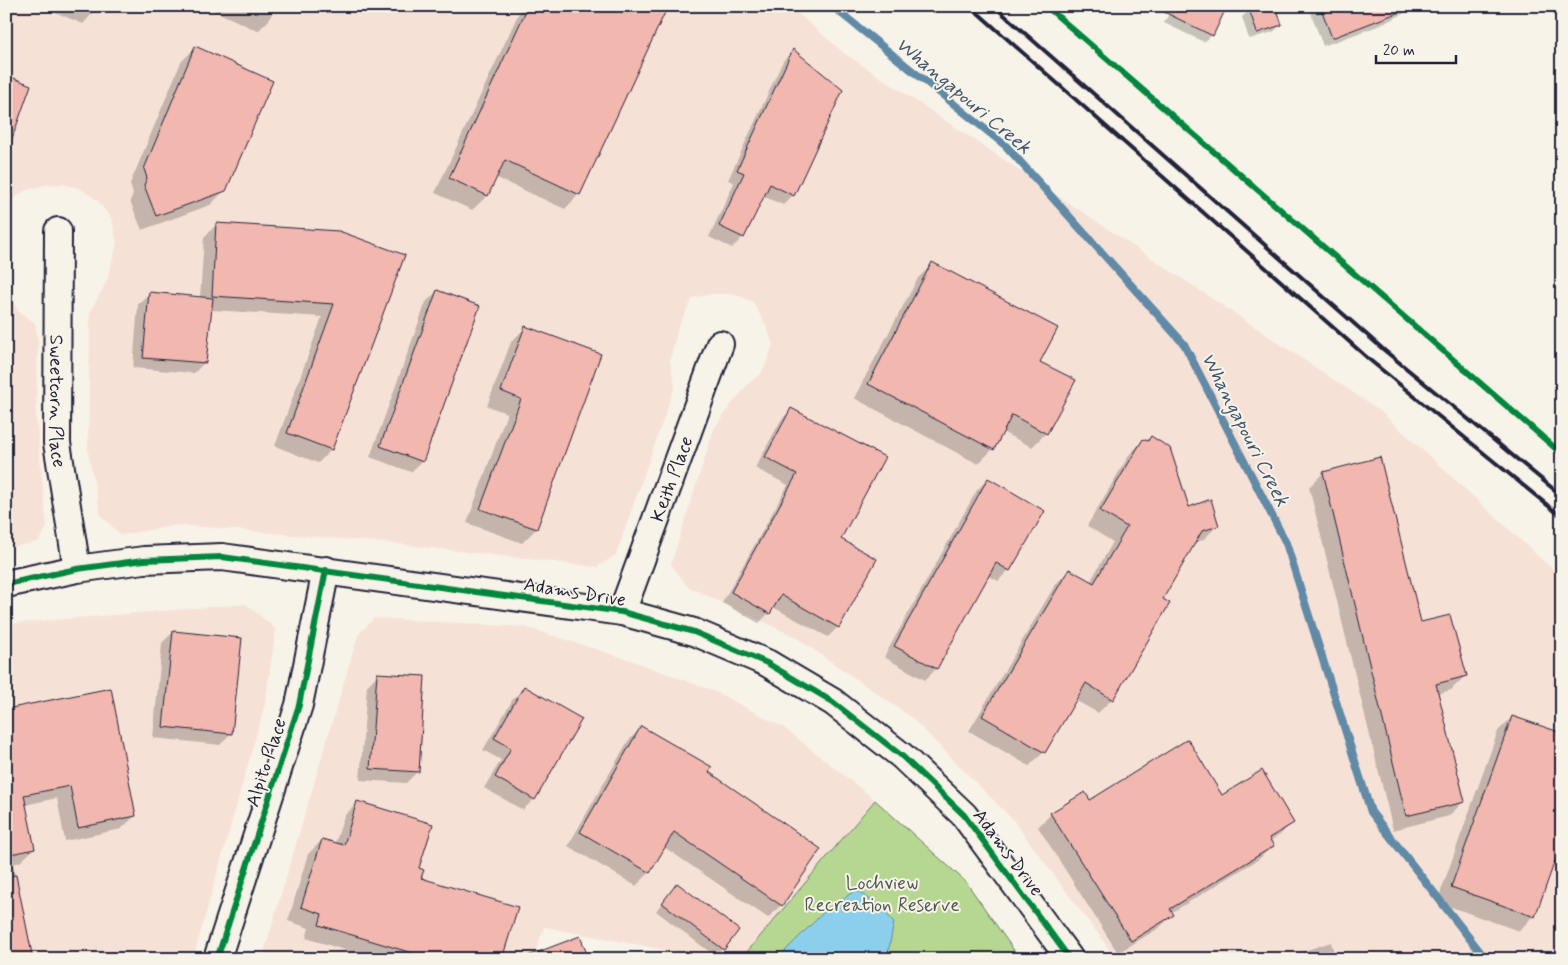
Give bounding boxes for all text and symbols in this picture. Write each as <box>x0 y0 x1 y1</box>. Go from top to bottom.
water label: Whangapouri Creek <box>890 31 1037 161</box>
scale bar <box>1376 32 1456 64</box>
text: 20 m <box>1383 41 1415 61</box>
street label: Sweetcorn Place <box>43 335 72 469</box>
water label: Whangapouri Creek <box>1194 348 1295 511</box>
street label: Keith Place <box>645 433 699 526</box>
street label: Adams Drive <box>522 572 628 613</box>
street label: Alpito Place <box>240 715 293 810</box>
street label: Adams Drive <box>967 804 1049 902</box>
park label: Lochview Recreation Reserve <box>804 871 960 918</box>

